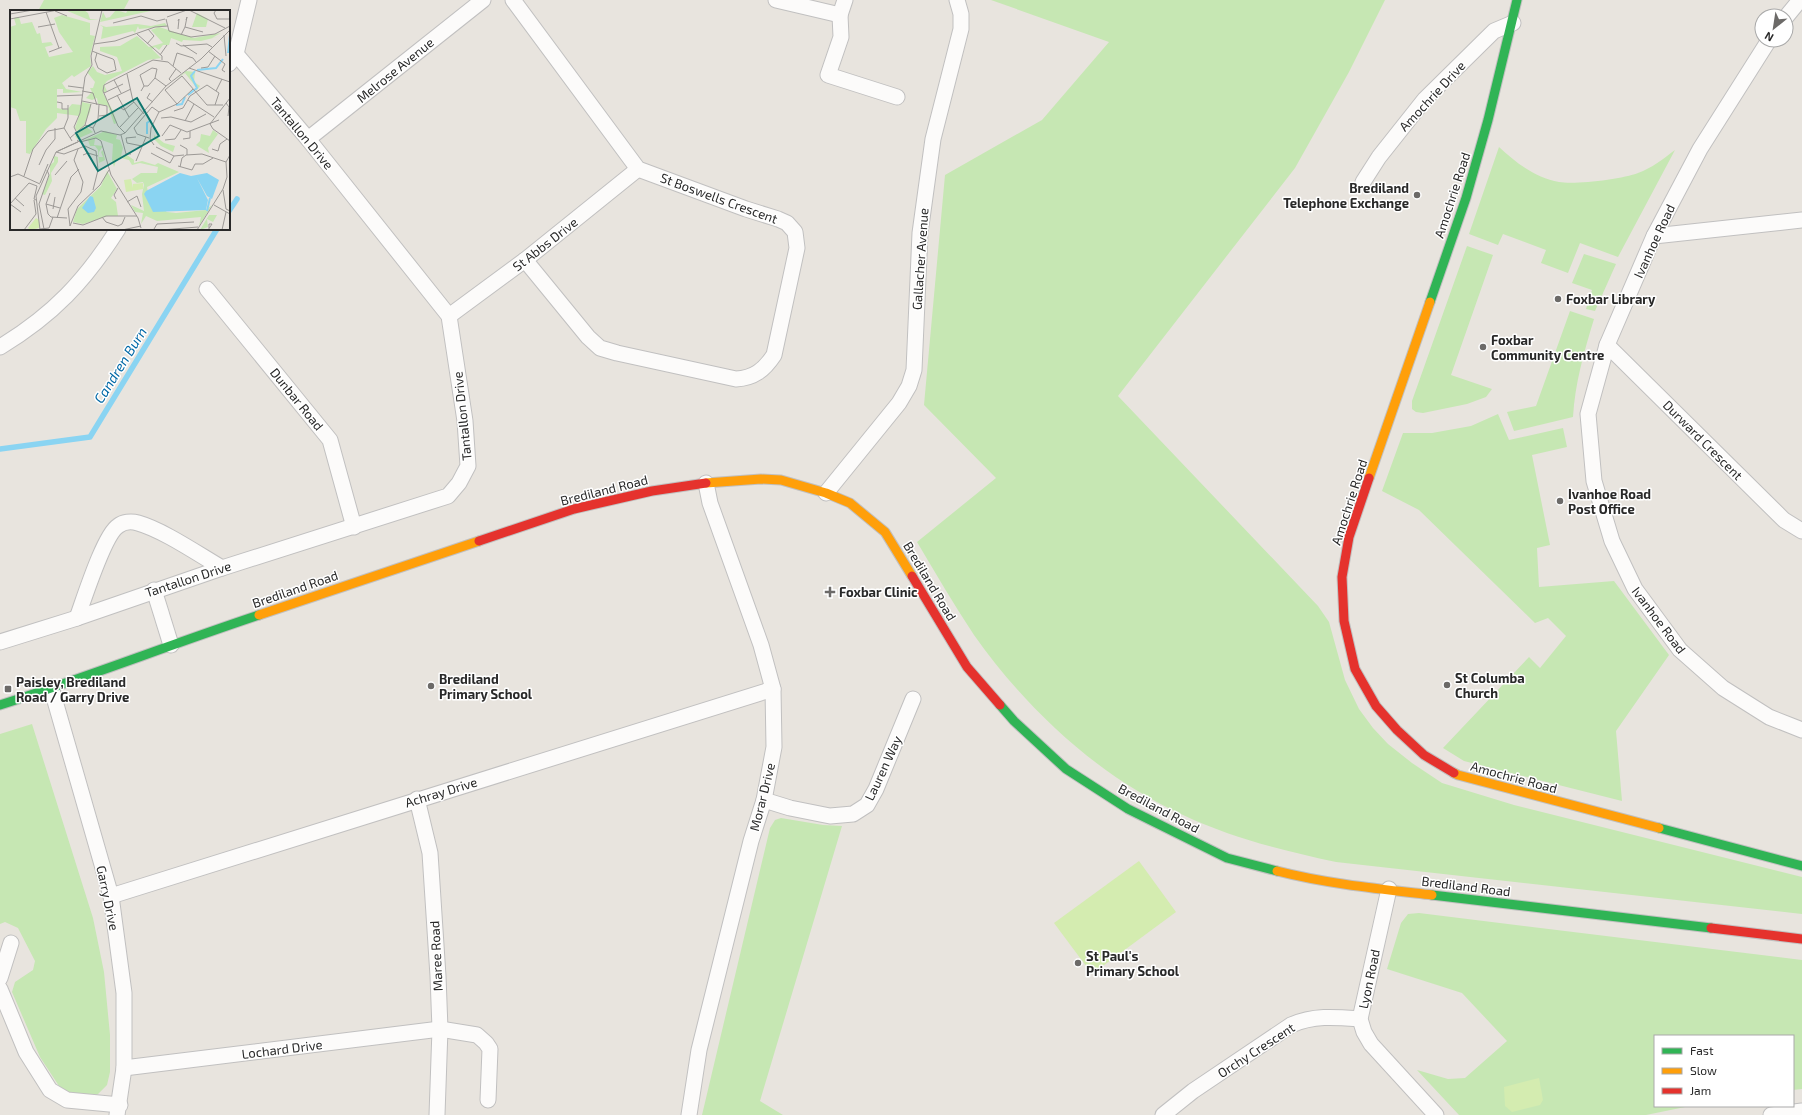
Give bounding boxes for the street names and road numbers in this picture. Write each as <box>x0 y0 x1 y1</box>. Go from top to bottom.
street label: Melrose Avenue <box>353 34 437 106</box>
street label: Amochrie Drive <box>1395 58 1469 134</box>
street label: Tantallon Drive <box>267 94 337 172</box>
street label: Amochrie Road <box>1431 150 1473 240</box>
street label: St Boswells Crescent <box>658 169 780 227</box>
street label: Ivanhoe Road <box>1630 202 1678 280</box>
street label: Gallacher Avenue <box>908 207 932 311</box>
street label: St Abbs Drive <box>509 214 581 274</box>
street label: Dunbar Road <box>267 364 327 434</box>
street label: Tantallon Drive <box>449 371 475 461</box>
street label: Durward Crescent <box>1660 397 1746 483</box>
street label: Amochrie Road <box>1328 457 1370 547</box>
street label: Brediland Road <box>559 471 649 509</box>
street label: Brediland Road <box>900 538 960 624</box>
street label: Tantallon Drive <box>143 558 233 600</box>
street label: Brediland Road <box>250 567 340 611</box>
street label: Ivanhoe Road <box>1629 583 1689 657</box>
street label: Lauren Way <box>861 733 905 803</box>
street label: Amochrie Road <box>1469 758 1559 796</box>
street label: Morar Drive <box>746 761 778 833</box>
street label: Achray Drive <box>403 773 479 811</box>
street label: Brediland Road <box>1116 780 1202 836</box>
street label: Garry Drive <box>93 864 123 932</box>
street label: Brediland Road <box>1421 873 1511 899</box>
street label: Maree Road <box>426 920 446 992</box>
street label: Lyon Road <box>1355 948 1383 1010</box>
street label: Orchy Crescent <box>1214 1019 1298 1081</box>
street label: Lochard Drive <box>241 1036 323 1062</box>

